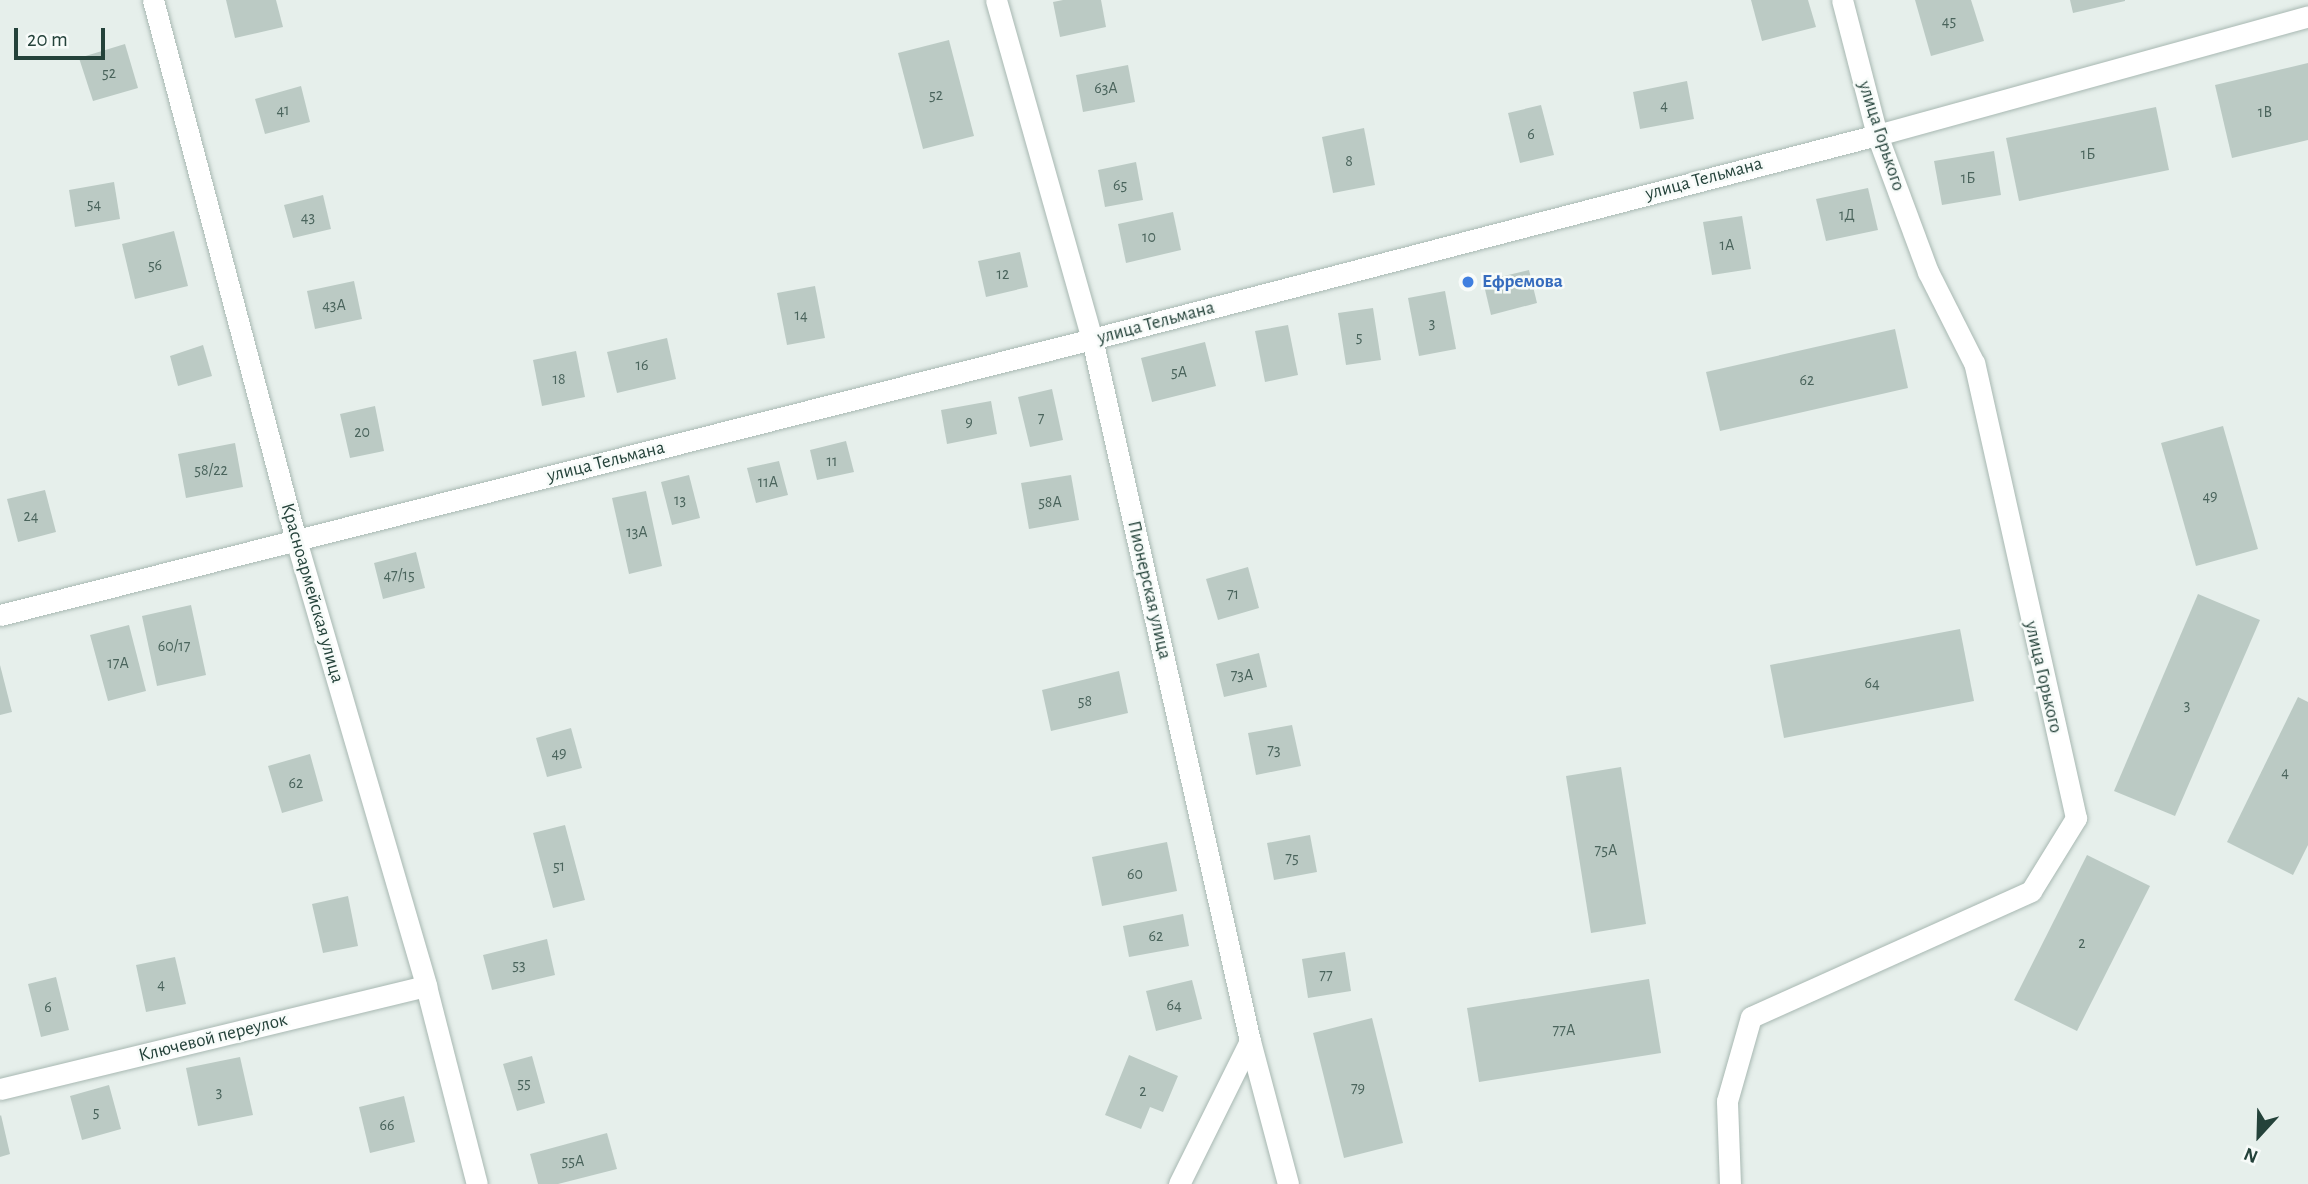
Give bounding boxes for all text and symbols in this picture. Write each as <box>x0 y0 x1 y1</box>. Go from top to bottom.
house number: 45 <box>1942 11 1956 31</box>
scale bar <box>18 14 108 58</box>
text: 20 m <box>27 29 68 50</box>
house number: 52 <box>102 63 116 83</box>
house number: 63А <box>1094 78 1118 98</box>
street label: улица Горького <box>1853 78 1909 194</box>
house number: 52 <box>929 85 943 105</box>
house number: 4 <box>1660 95 1668 115</box>
house number: 41 <box>276 100 290 120</box>
house number: 1В <box>2258 102 2272 122</box>
house number: 6 <box>1527 124 1535 144</box>
house number: 1Б <box>2081 144 2095 164</box>
house number: 8 <box>1345 151 1353 171</box>
street label: улица Тельмана <box>1643 152 1765 206</box>
house number: 1Б <box>1961 168 1975 188</box>
house number: 65 <box>1113 175 1127 195</box>
house number: 54 <box>87 194 101 214</box>
house number: 1Д <box>1839 205 1855 225</box>
house number: 43 <box>301 207 315 227</box>
house number: 10 <box>1142 227 1156 247</box>
house number: 1А <box>1720 235 1734 255</box>
house number: 56 <box>148 255 162 275</box>
house number: 12 <box>997 264 1009 284</box>
place label: Ефремова <box>1482 271 1563 293</box>
marker: Ефремова <box>1460 274 1476 290</box>
house number: 43А <box>322 295 346 315</box>
street label: улица Тельмана <box>1095 296 1217 350</box>
house number: 14 <box>794 305 808 325</box>
house number: 3 <box>1429 313 1435 333</box>
house number: 5 <box>1356 327 1362 347</box>
house number: 16 <box>635 355 649 375</box>
house number: 5А <box>1171 362 1187 382</box>
house number: 18 <box>552 369 566 389</box>
house number: 62 <box>1800 370 1814 390</box>
house number: 7 <box>1038 408 1044 428</box>
house number: 9 <box>965 412 973 432</box>
house number: 20 <box>354 422 370 442</box>
street label: улица Тельмана <box>545 436 667 488</box>
house number: 11 <box>826 451 838 471</box>
house number: 58/22 <box>194 460 228 480</box>
house number: 11А <box>758 472 778 492</box>
house number: 49 <box>2202 486 2218 506</box>
house number: 13 <box>674 490 686 510</box>
house number: 58А <box>1038 492 1062 512</box>
street label: Красноармейская улица <box>275 500 349 686</box>
house number: 24 <box>24 506 38 526</box>
street label: Пионерская улица <box>1122 518 1176 662</box>
house number: 13А <box>626 522 648 542</box>
house number: 47/15 <box>383 565 415 585</box>
house number: 71 <box>1227 584 1239 604</box>
street label: улица Горького <box>2019 619 2067 735</box>
house number: 60/17 <box>158 636 190 656</box>
house number: 17А <box>107 653 129 673</box>
house number: 73А <box>1231 665 1253 685</box>
house number: 64 <box>1864 673 1880 693</box>
house number: 58 <box>1078 691 1092 711</box>
house number: 3 <box>2184 695 2190 715</box>
house number: 73 <box>1267 740 1281 760</box>
house number: 49 <box>551 743 567 763</box>
house number: 4 <box>2281 762 2289 782</box>
house number: 62 <box>289 773 303 793</box>
house number: 75А <box>1595 840 1617 860</box>
house number: 75 <box>1285 848 1299 868</box>
house number: 51 <box>553 856 565 876</box>
house number: 60 <box>1127 864 1143 884</box>
house number: 62 <box>1149 926 1163 946</box>
house number: 2 <box>2078 933 2086 953</box>
house number: 53 <box>512 955 526 975</box>
house number: 77 <box>1319 965 1333 985</box>
house number: 4 <box>157 974 165 994</box>
house number: 64 <box>1166 995 1182 1015</box>
house number: 6 <box>44 997 52 1017</box>
street label: Ключевой переулок <box>136 1009 290 1067</box>
house number: 77А <box>1553 1020 1575 1040</box>
house number: 55 <box>517 1073 531 1093</box>
house number: 79 <box>1351 1078 1365 1098</box>
house number: 2 <box>1139 1081 1147 1101</box>
house number: 3 <box>216 1082 222 1102</box>
north arrow <box>2224 1100 2294 1170</box>
house number: 5 <box>93 1102 99 1122</box>
house number: 66 <box>379 1115 395 1135</box>
text: N <box>2241 1144 2261 1166</box>
house number: 55А <box>562 1151 584 1171</box>

